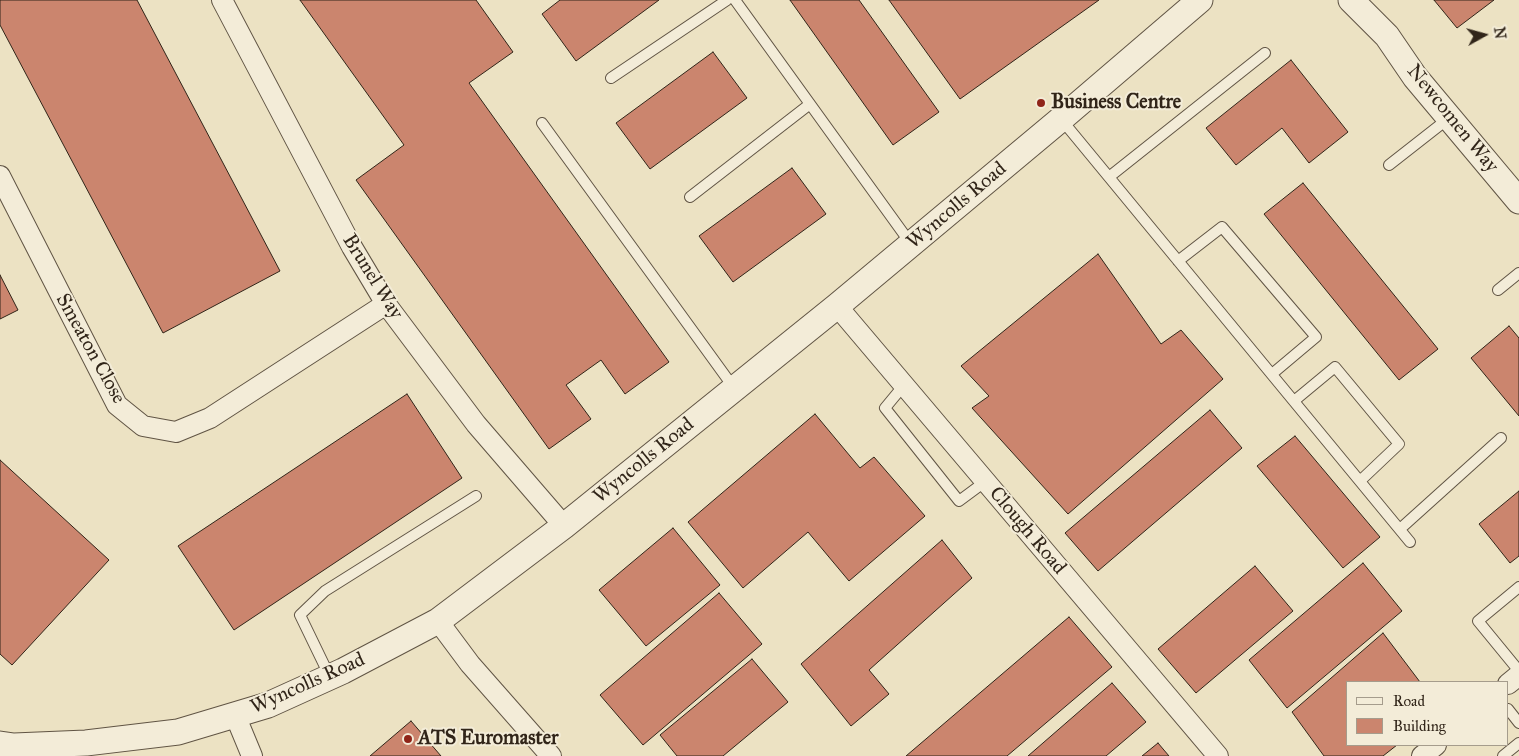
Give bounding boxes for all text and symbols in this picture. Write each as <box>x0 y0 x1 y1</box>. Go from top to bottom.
north arrow <box>1459 10 1509 60</box>
text: N <box>1490 26 1509 40</box>
street label: Newcomen Way <box>1401 60 1503 178</box>
place label: Business Centre <box>1051 91 1181 115</box>
marker: Business Centre <box>1035 97 1047 109</box>
street label: Wyncolls Road <box>902 157 1012 255</box>
street label: Brunel Way <box>336 230 408 324</box>
street label: Smeaton Close <box>50 290 130 408</box>
street label: Wyncolls Road <box>589 413 699 509</box>
street label: Clough Road <box>983 482 1071 580</box>
street label: Wyncolls Road <box>247 648 369 720</box>
legend <box>1346 681 1509 746</box>
text: Road <box>1393 692 1425 710</box>
text: Building <box>1393 717 1446 735</box>
place label: ATS Euromaster <box>418 727 558 751</box>
marker: ATS Euromaster <box>402 733 414 745</box>

